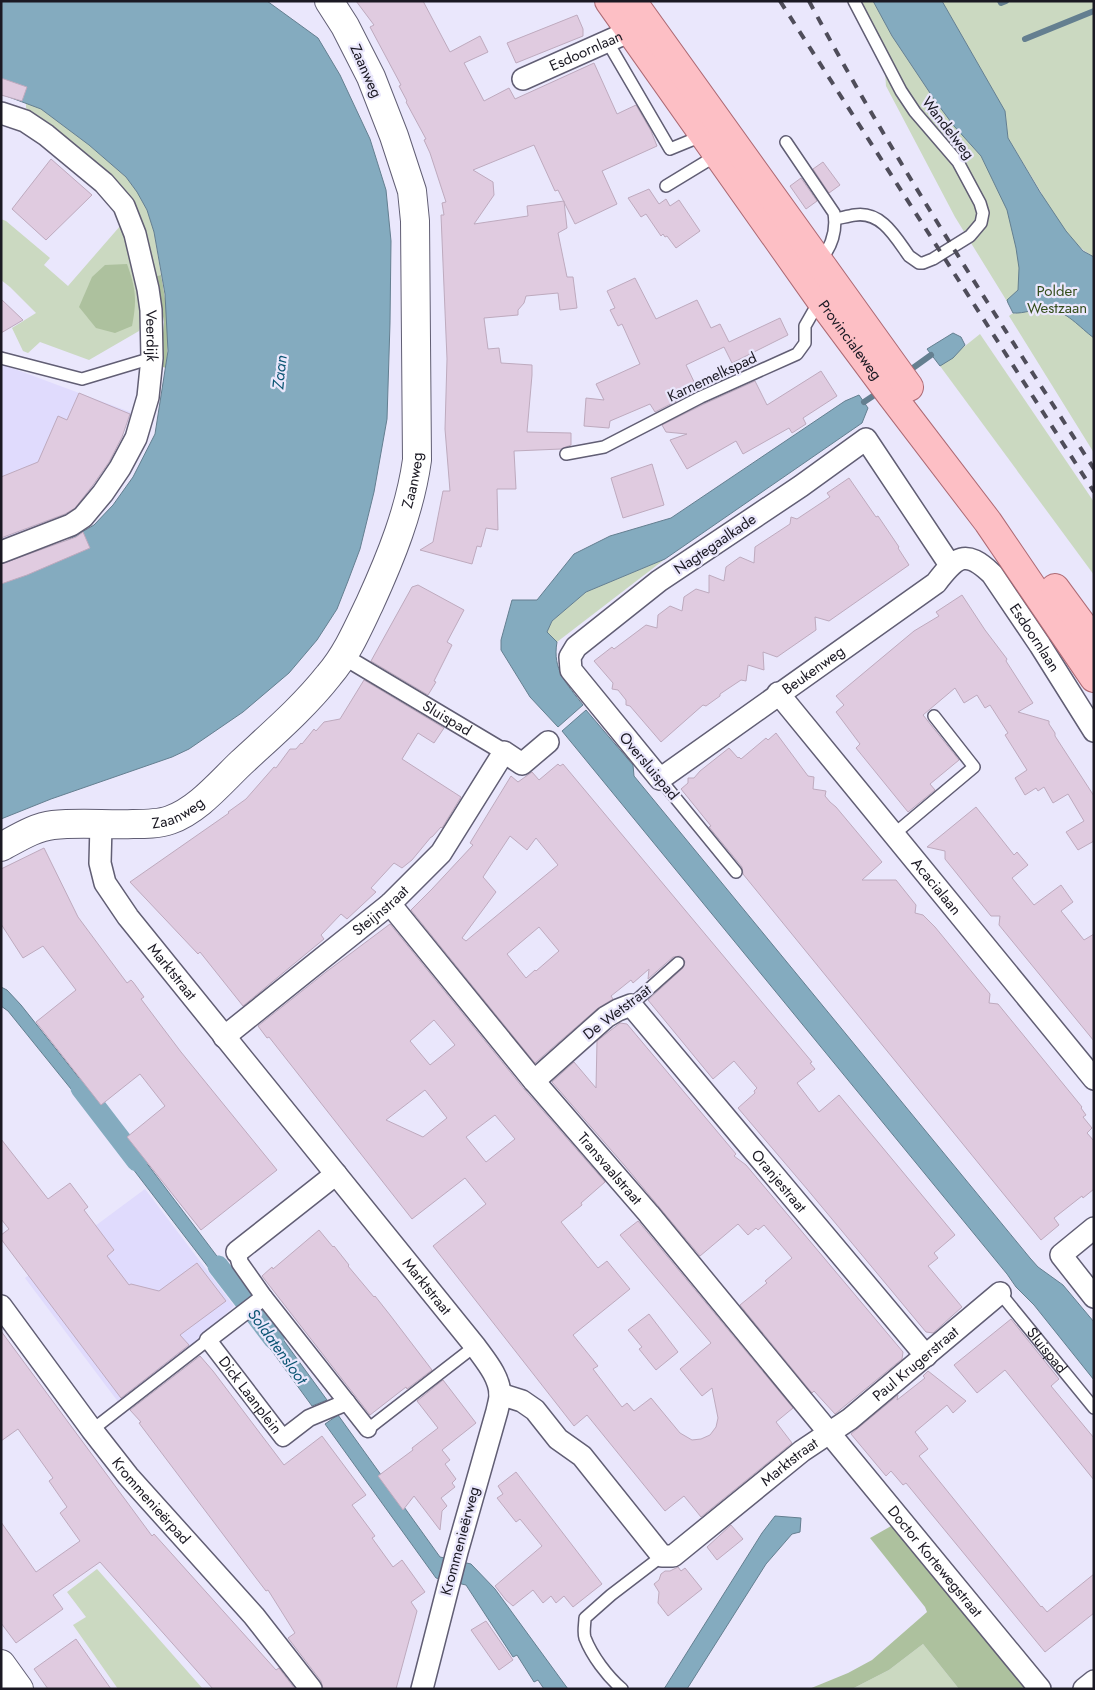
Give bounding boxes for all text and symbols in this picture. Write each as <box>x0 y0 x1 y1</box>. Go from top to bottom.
street label: Esdoornlaan <box>546 25 626 77</box>
street label: Zaanweg <box>344 41 388 101</box>
street label: Wandelweg <box>916 92 980 164</box>
park label: Polder Westzaan <box>1027 280 1087 319</box>
street label: Provincialeweg <box>813 295 887 385</box>
street label: Veerdijk <box>140 310 163 363</box>
street label: Karnemelkspad <box>664 347 760 407</box>
water label: Zaan <box>266 354 293 391</box>
street label: Zaanweg <box>396 452 428 511</box>
street label: Nagtegaalkade <box>669 508 761 580</box>
street label: Esdoornlaan <box>1004 599 1065 676</box>
street label: Beukenweg <box>778 640 849 700</box>
street label: Sluispad <box>418 695 476 741</box>
street label: Oversluispad <box>614 727 684 805</box>
street label: Zaanweg <box>151 792 209 835</box>
street label: Acacialaan <box>906 853 967 920</box>
street label: Steijnstraat <box>347 880 414 941</box>
street label: Marktstraat <box>142 938 202 1005</box>
street label: De Wetstraat <box>578 979 656 1045</box>
street label: Transvaalstraat <box>572 1128 648 1210</box>
street label: Oranjestraat <box>746 1145 812 1218</box>
street label: Marktstraat <box>397 1253 457 1320</box>
water label: Soldatensloot <box>242 1304 314 1390</box>
street label: Paul Krugerstraat <box>868 1321 964 1407</box>
street label: Sluispad <box>1021 1322 1072 1378</box>
street label: Dick Laanplein <box>213 1351 287 1439</box>
street label: Marktstraat <box>756 1432 823 1491</box>
street label: Krommenieërpad <box>106 1453 195 1549</box>
street label: Krommenieërweg <box>435 1484 485 1598</box>
street label: Doctor Kortewegstraat <box>882 1501 988 1622</box>

